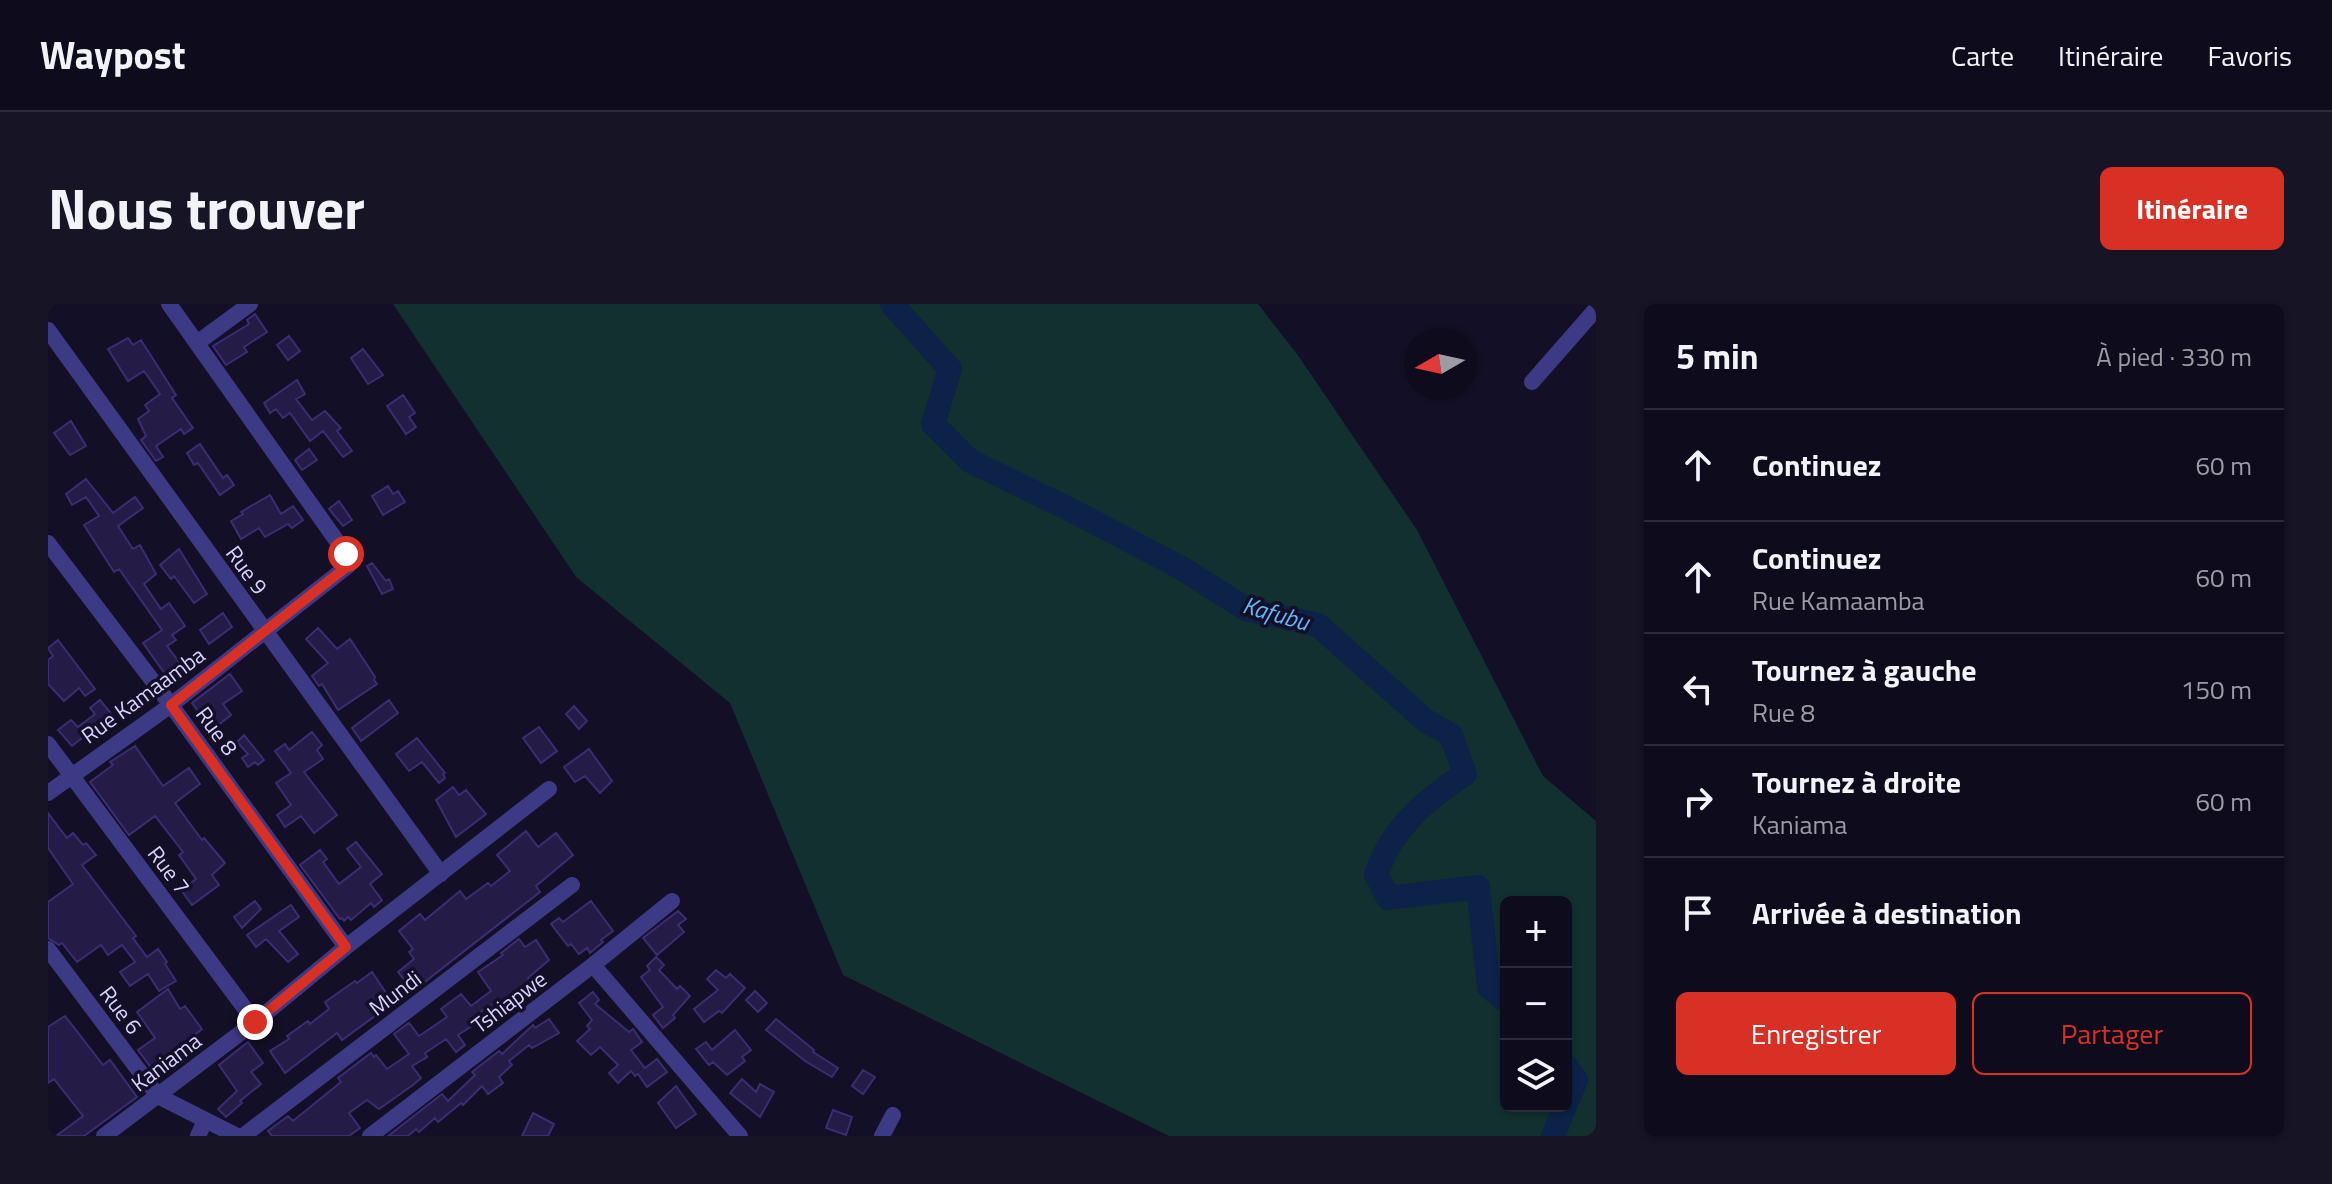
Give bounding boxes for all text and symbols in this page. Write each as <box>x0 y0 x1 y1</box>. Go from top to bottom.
text: Waypost <box>40 26 186 84</box>
text: Carte <box>1951 34 2014 77</box>
text: Itinéraire <box>2058 34 2163 77</box>
text: Favoris <box>2207 34 2292 77</box>
text: Nous trouver <box>48 166 365 251</box>
button: Itinéraire <box>2100 167 2284 250</box>
north arrow <box>1404 328 1476 400</box>
text: 5 min <box>1676 330 1759 382</box>
text: À pied · 330 m <box>2096 337 2252 376</box>
text: Continuez <box>1752 442 1881 488</box>
icon: ahead <box>1676 443 1720 487</box>
text: 60 m <box>2195 446 2252 485</box>
text: Continuez <box>1752 535 1881 581</box>
route start <box>328 536 364 572</box>
street label: Rue 9 <box>218 538 276 602</box>
icon: ahead <box>1676 555 1720 599</box>
text: 60 m <box>2195 558 2252 597</box>
text: Rue Kamaamba <box>1752 581 1925 620</box>
water label: Kafubu <box>1239 586 1315 640</box>
street label: Rue Kamaamba <box>74 638 212 752</box>
text: Tournez à gauche <box>1752 647 1977 693</box>
icon: left <box>1676 667 1720 711</box>
text: 150 m <box>2181 670 2252 709</box>
text: Rue 8 <box>1752 693 1815 732</box>
street label: Rue 8 <box>188 699 246 763</box>
text: Tournez à droite <box>1752 759 1961 805</box>
icon: right <box>1676 779 1720 823</box>
text: 60 m <box>2195 782 2252 821</box>
text: Kaniama <box>1752 805 1847 844</box>
street label: Rue 7 <box>139 838 199 902</box>
text: Arrivée à destination <box>1752 890 2022 936</box>
icon: arrive <box>1676 891 1720 935</box>
map controls <box>1500 896 1572 1112</box>
button: + <box>1500 896 1572 968</box>
street label: Mundi <box>361 962 429 1024</box>
street label: Tshiapwe <box>464 962 554 1042</box>
button: − <box>1500 968 1572 1040</box>
street label: Rue 6 <box>91 978 151 1042</box>
button: Enregistrer <box>1676 992 1956 1075</box>
button: Partager <box>1972 992 2252 1075</box>
route end <box>237 1004 273 1040</box>
street label: Kaniama <box>124 1024 208 1100</box>
button: layers <box>1500 1040 1572 1112</box>

